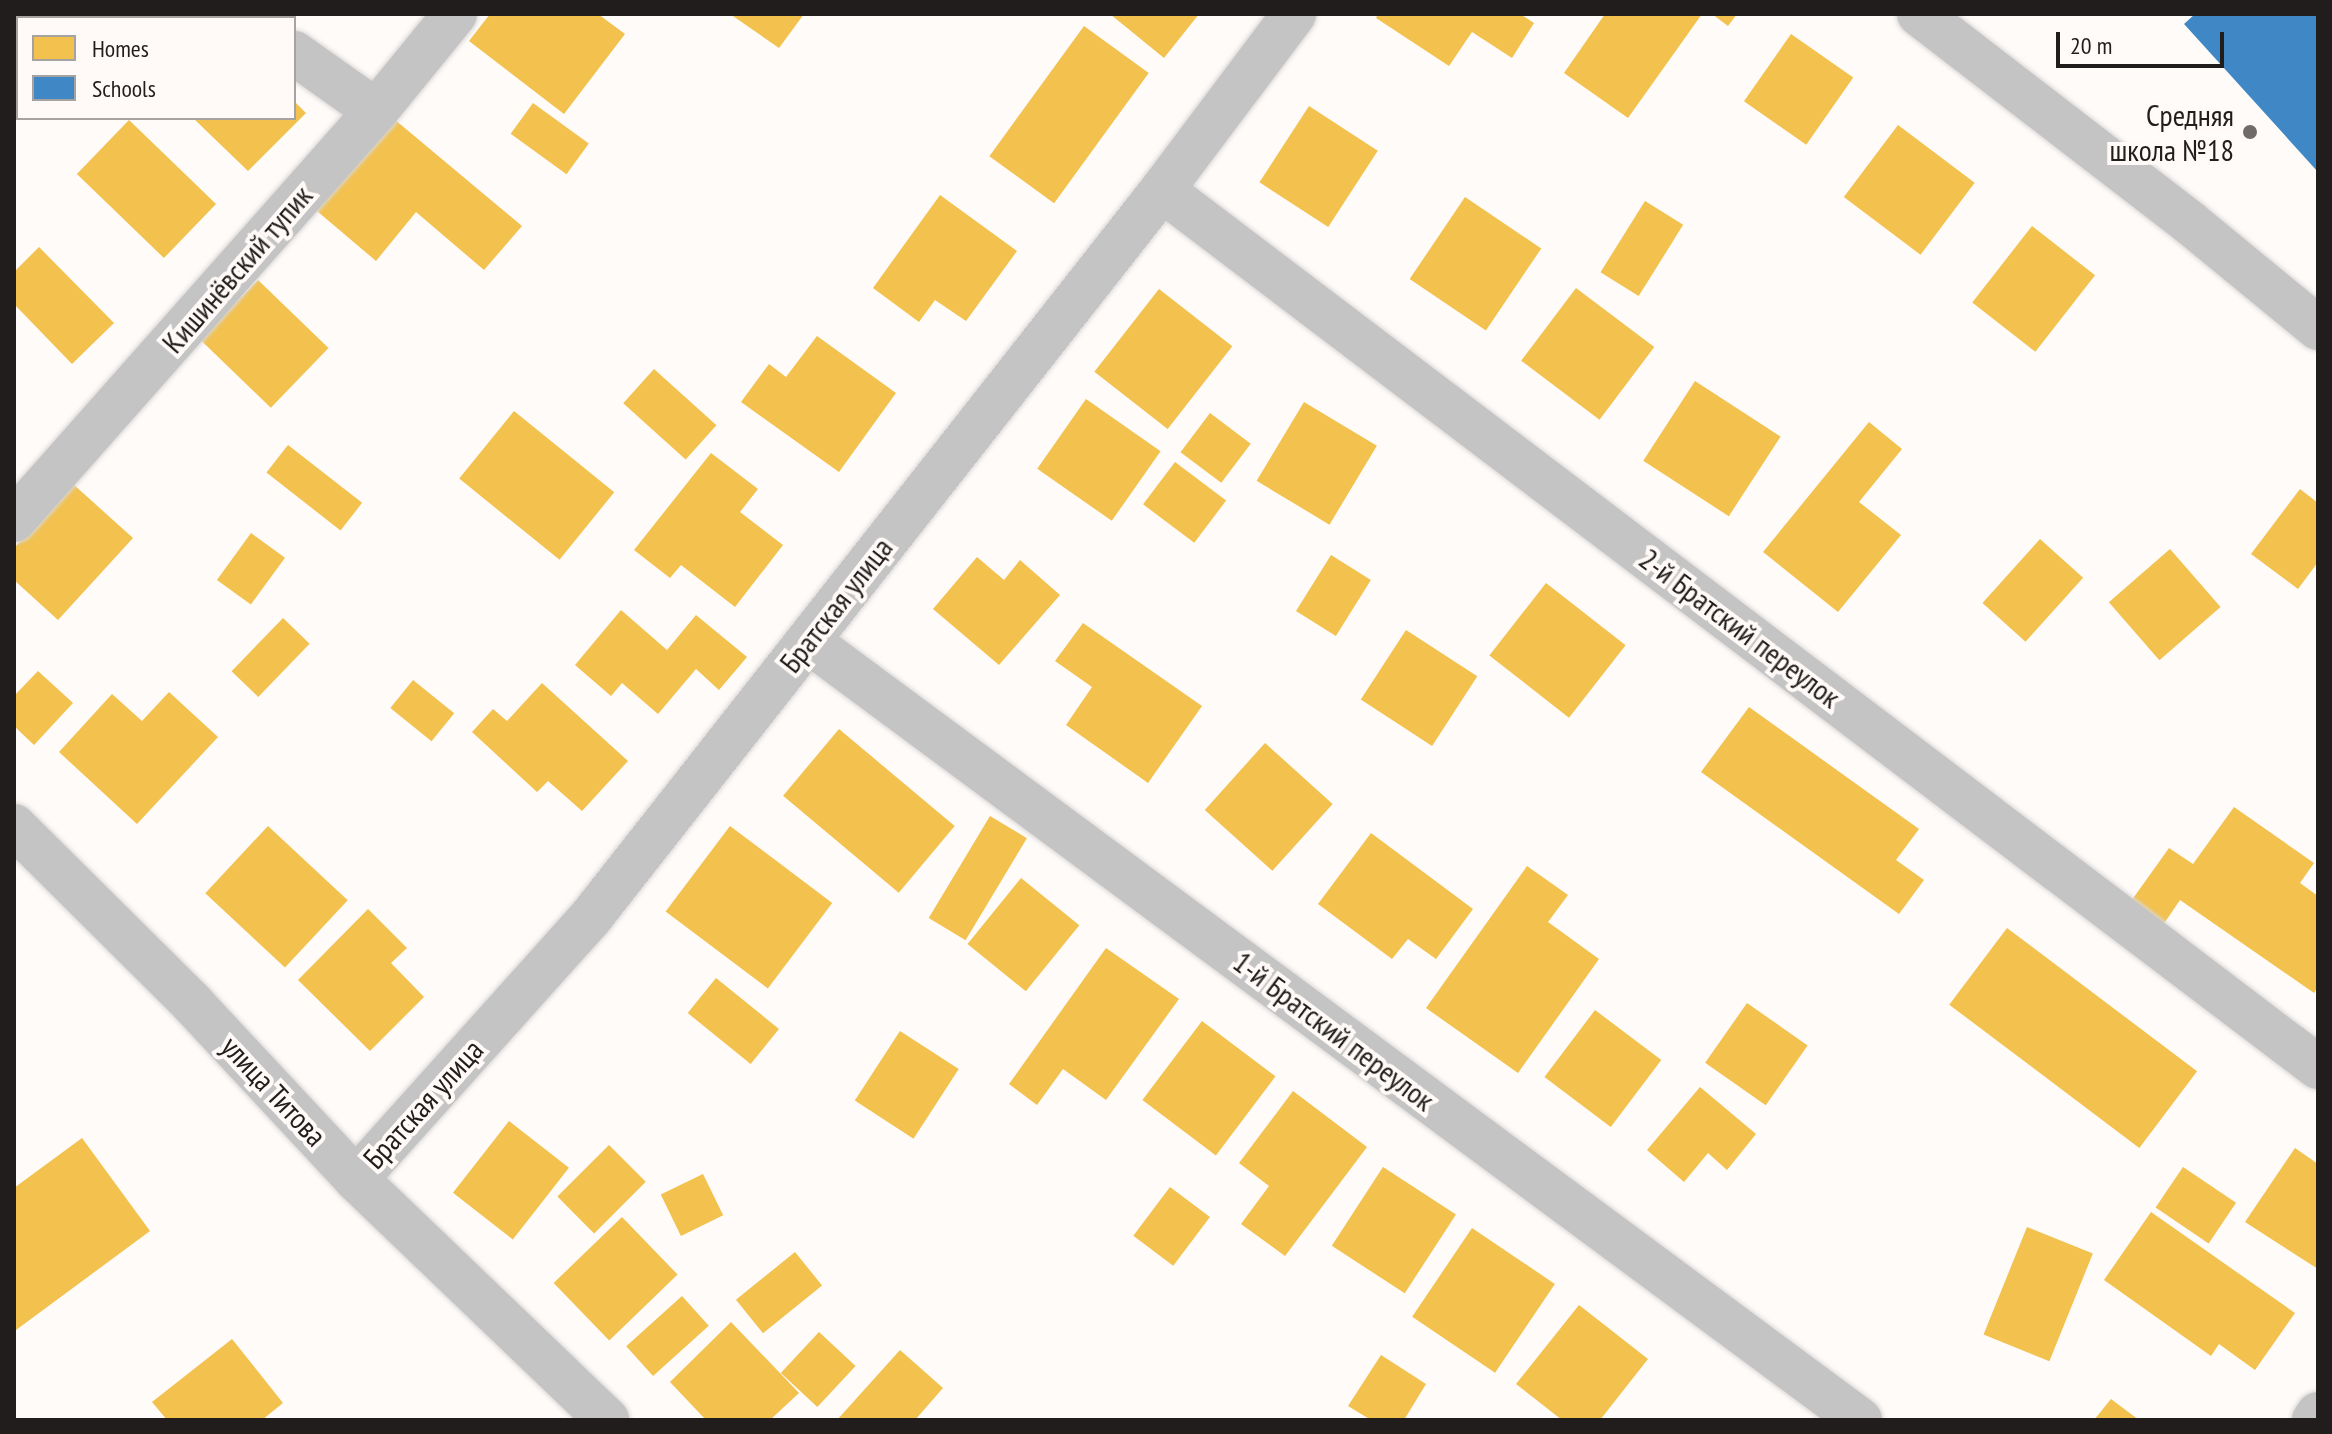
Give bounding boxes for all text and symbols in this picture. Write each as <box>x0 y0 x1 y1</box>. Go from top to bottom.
legend <box>16 16 296 120</box>
scale bar <box>2060 16 2228 66</box>
text: 20 m <box>2070 30 2112 61</box>
text: Homes <box>92 33 149 64</box>
text: Schools <box>92 73 156 104</box>
place label: Средняя школа №18 <box>2110 97 2234 168</box>
marker: Средняя школа №18 <box>2241 123 2259 141</box>
street label: Кишинёвский тупик <box>155 178 319 360</box>
street label: Братская улица <box>772 530 900 680</box>
street label: 2-й Братский переулок <box>1632 541 1848 715</box>
street label: 1-й Братский переулок <box>1226 944 1442 1118</box>
street label: улица Титова <box>214 1028 334 1154</box>
street label: Братская улица <box>356 1032 490 1176</box>

